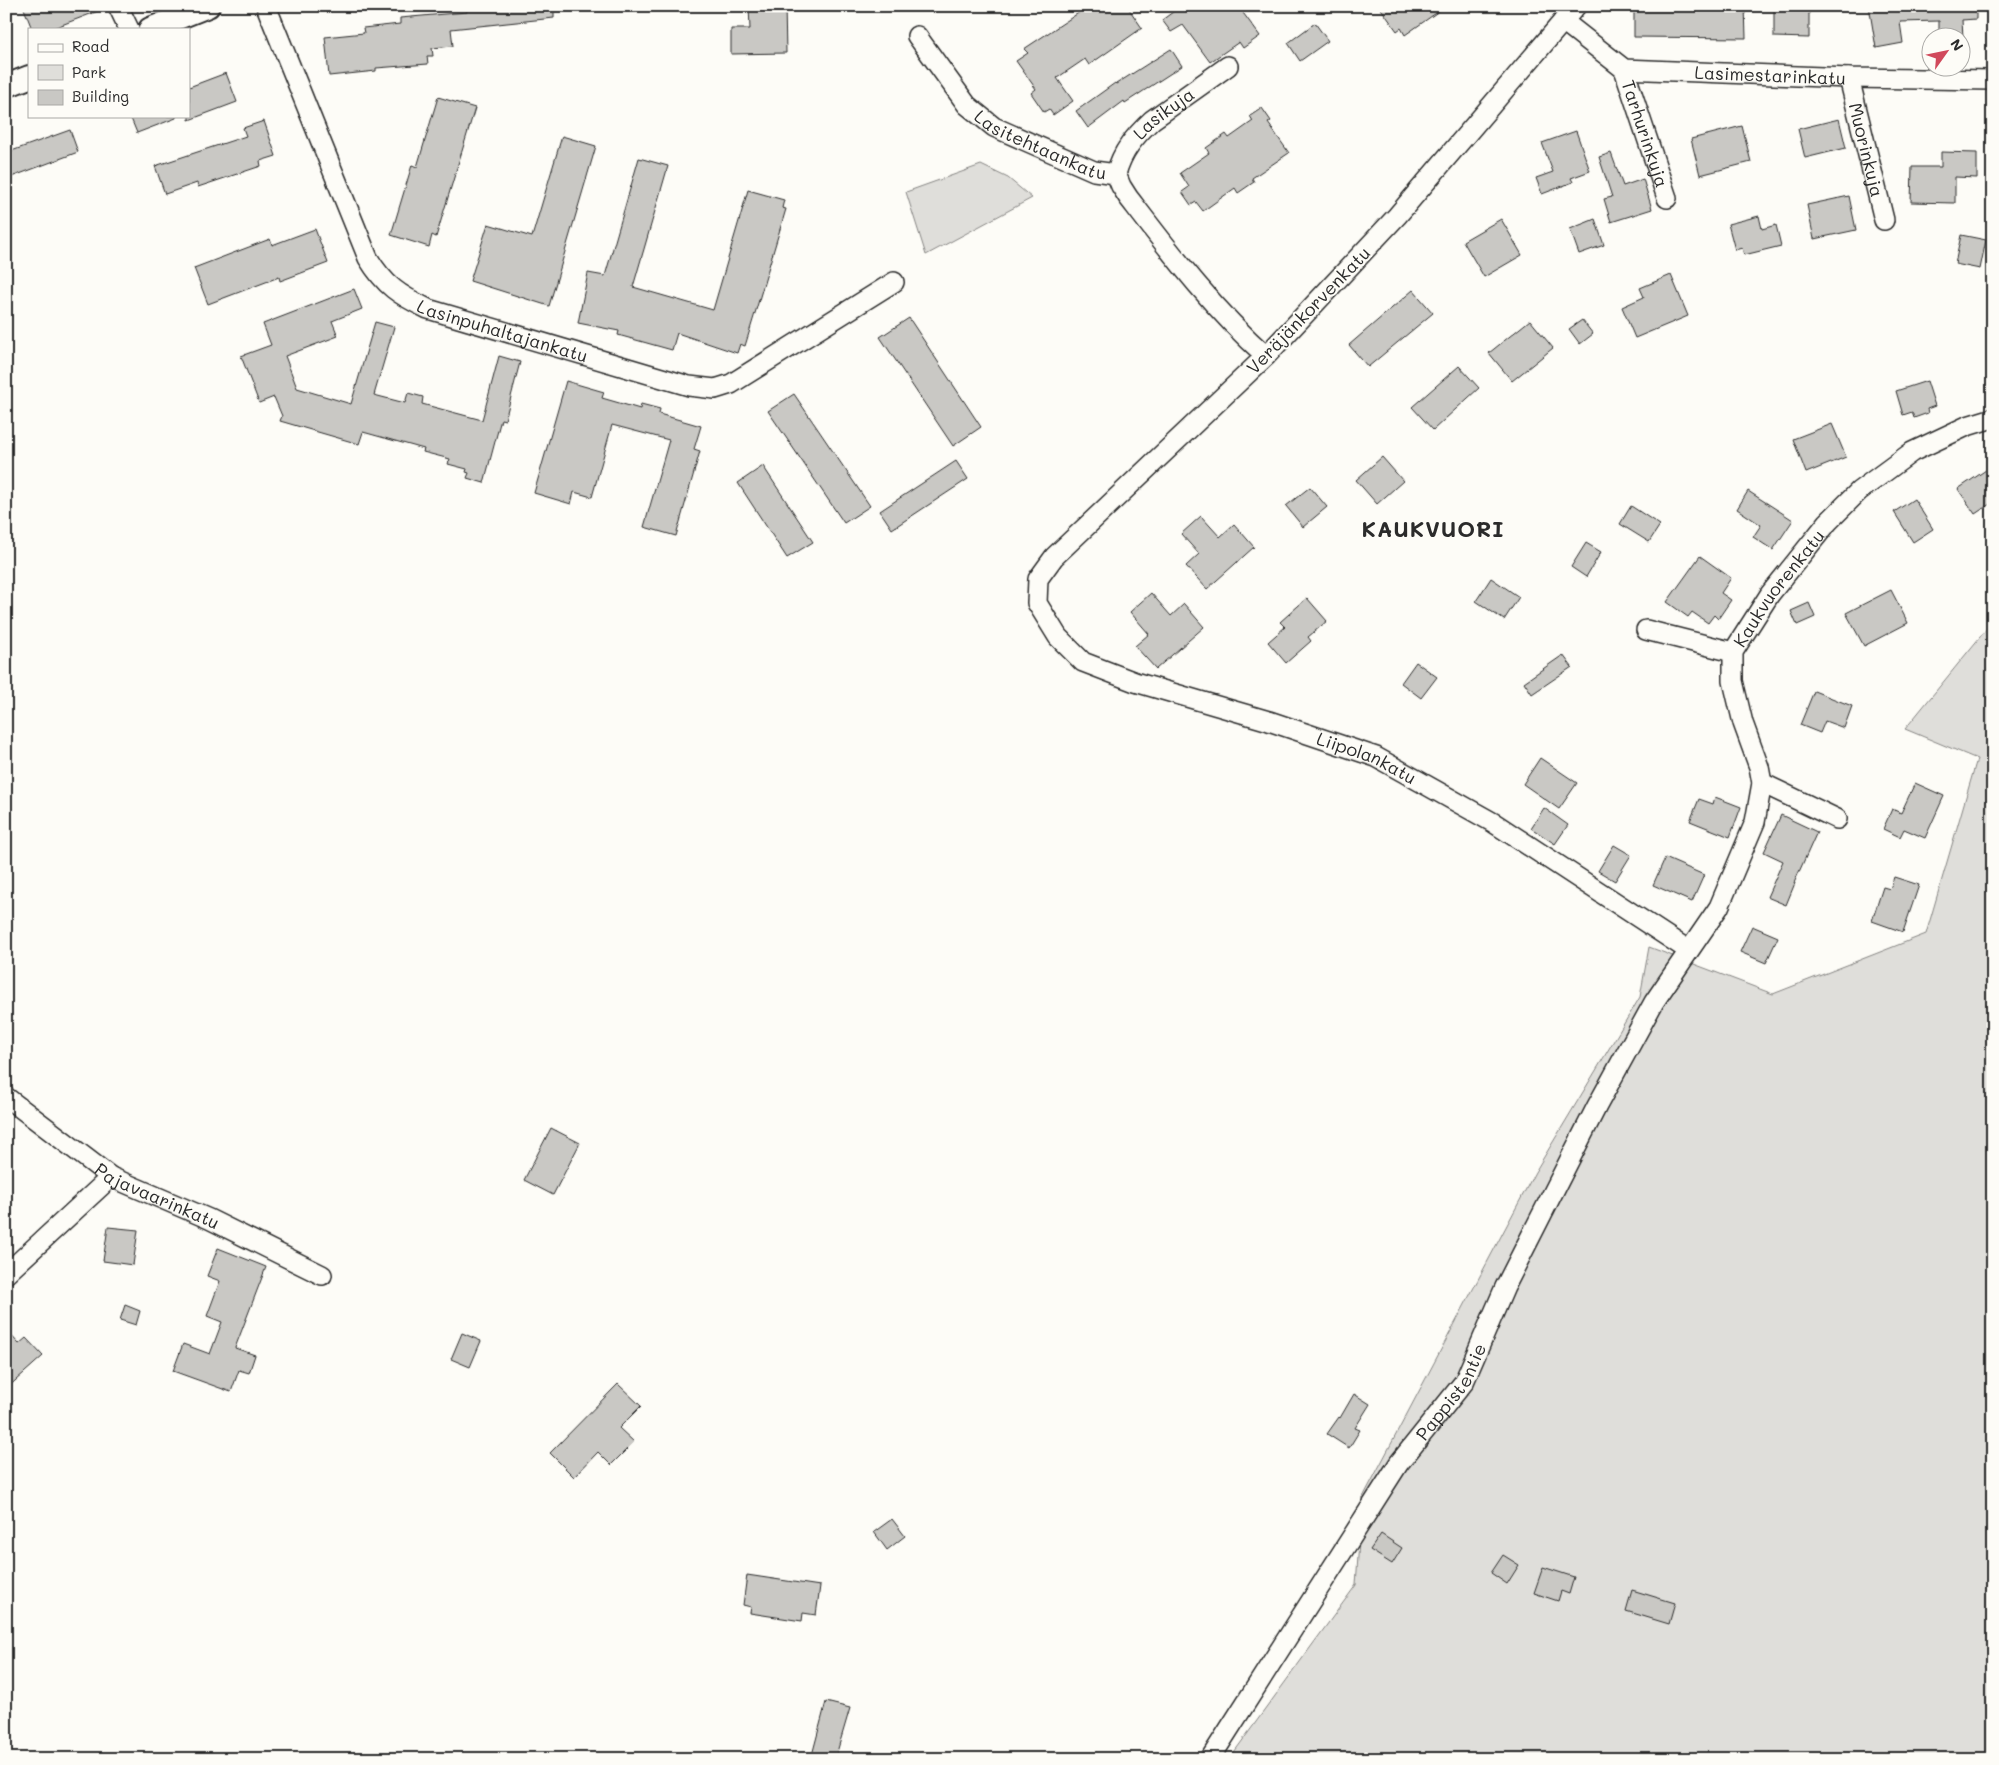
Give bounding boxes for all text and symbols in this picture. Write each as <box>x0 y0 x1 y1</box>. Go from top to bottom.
legend <box>28 28 190 118</box>
north arrow <box>1922 28 1972 78</box>
text: N <box>1946 35 1968 54</box>
text: Road <box>72 36 109 56</box>
street label: Lasimestarinkatu <box>1694 60 1846 90</box>
text: Park <box>72 62 106 82</box>
street label: Tarhurinkuja <box>1616 77 1675 190</box>
street label: Lasikuja <box>1127 82 1199 144</box>
text: Building <box>72 86 129 106</box>
street label: Muorinkuja <box>1844 100 1890 199</box>
street label: Lasitehtaankatu <box>970 104 1108 185</box>
street label: Veräjänkorvenkatu <box>1241 241 1375 379</box>
street label: Lasinpuhaltajankatu <box>413 294 591 368</box>
district label: KAUKVUORI <box>1361 514 1505 543</box>
street label: Kaukvuorenkatu <box>1727 524 1829 651</box>
street label: Liipolankatu <box>1314 726 1421 789</box>
street label: Pajavaarinkatu <box>90 1157 224 1234</box>
street label: Pappistentie <box>1410 1339 1491 1445</box>

